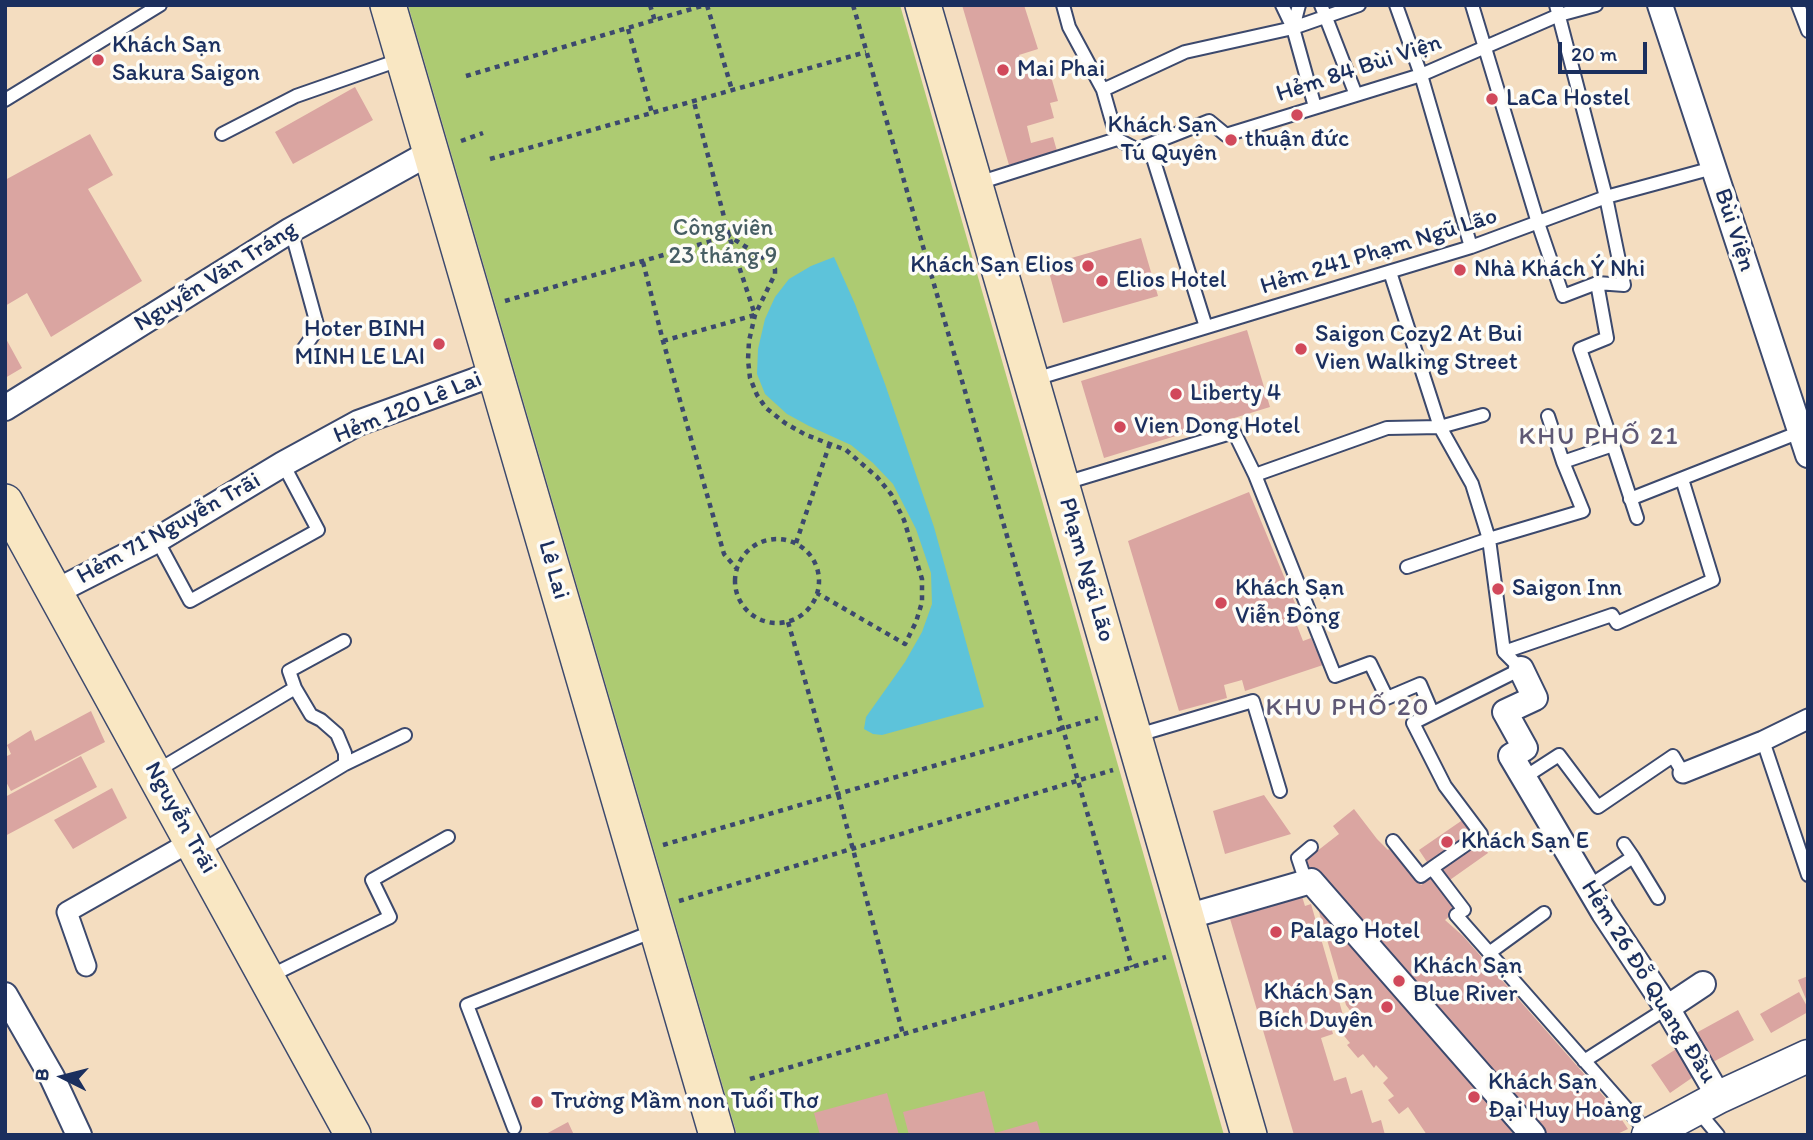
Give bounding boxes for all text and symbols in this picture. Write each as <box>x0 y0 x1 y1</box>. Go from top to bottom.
scale bar <box>1561 28 1650 72</box>
street label: Hẻm 84 Bùi Viện <box>1273 29 1445 109</box>
place label: Khách Sạn Sakura Saigon <box>112 32 260 88</box>
text: 20 m <box>1571 41 1617 66</box>
marker: Khách Sạn Sakura Saigon <box>90 52 106 68</box>
place label: Mai Phai <box>1017 56 1105 84</box>
marker: Mai Phai <box>995 62 1011 78</box>
place label: LaCa Hostel <box>1506 85 1630 113</box>
marker: LaCa Hostel <box>1484 91 1500 107</box>
marker: thuận đức <box>1289 107 1305 123</box>
place label: Khách Sạn Tú Quyên <box>1108 112 1217 168</box>
place label: thuận đức <box>1245 126 1349 154</box>
marker: Khách Sạn Tú Quyên <box>1223 132 1239 148</box>
street label: Bùi Viện <box>1707 185 1761 275</box>
street label: Hẻm 241 Phạm Ngũ Lão <box>1257 202 1501 302</box>
street label: Nguyễn Văn Tráng <box>129 215 303 339</box>
park label: Công viên 23 tháng 9 <box>669 215 777 271</box>
place label: Khách Sạn Elios <box>910 252 1074 280</box>
place label: Nhà Khách Ý Nhi <box>1474 256 1645 284</box>
marker: Khách Sạn Elios <box>1080 258 1096 274</box>
marker: Nhà Khách Ý Nhi <box>1452 262 1468 278</box>
place label: Elios Hotel <box>1116 267 1226 295</box>
marker: Elios Hotel <box>1094 273 1110 289</box>
place label: Hoter BINH MINH LE LAI <box>294 316 425 372</box>
place label: Saigon Cozy2 At Bui Vien Walking Street <box>1315 321 1522 377</box>
marker: Hoter BINH MINH LE LAI <box>431 336 447 352</box>
marker: Saigon Cozy2 At Bui Vien Walking Street <box>1293 341 1309 357</box>
street label: Hẻm 120 Lê Lai <box>330 365 486 451</box>
place label: Liberty 4 <box>1190 380 1281 408</box>
marker: Liberty 4 <box>1168 386 1184 402</box>
place label: Vien Dong Hotel <box>1134 413 1300 441</box>
marker: Vien Dong Hotel <box>1112 419 1128 435</box>
district label: KHU PHỐ 21 <box>1520 421 1678 453</box>
street label: Hẻm 71 Nguyễn Trãi <box>72 467 266 591</box>
street label: Phạm Ngũ Lão <box>1052 495 1120 645</box>
street label: Lê Lai <box>531 537 575 603</box>
place label: Khách Sạn Viễn Đông <box>1235 575 1344 631</box>
place label: Saigon Inn <box>1512 575 1622 603</box>
marker: Saigon Inn <box>1490 581 1506 597</box>
marker: Khách Sạn Viễn Đông <box>1213 595 1229 611</box>
district label: KHU PHỐ 20 <box>1267 692 1429 724</box>
street label: Nguyễn Trãi <box>138 757 222 879</box>
place label: Khách Sạn E <box>1461 828 1589 856</box>
marker: Khách Sạn E <box>1439 834 1455 850</box>
street label: Hẻm 26 Ðỗ Quang Ðầu <box>1574 875 1722 1089</box>
place label: Palago Hotel <box>1290 918 1420 946</box>
marker: Palago Hotel <box>1268 924 1284 940</box>
place label: Khách Sạn Blue River <box>1413 953 1522 1009</box>
marker: Khách Sạn Blue River <box>1391 973 1407 989</box>
place label: Khách Sạn Bích Duyên <box>1258 979 1373 1035</box>
marker: Khách Sạn Bích Duyên <box>1379 999 1395 1015</box>
north arrow <box>28 1042 98 1112</box>
text: B <box>30 1067 54 1082</box>
place label: Khách Sạn Đại Huy Hoàng <box>1488 1069 1642 1125</box>
place label: Trường Mầm non Tuổi Thơ <box>551 1088 818 1116</box>
marker: Khách Sạn Đại Huy Hoàng <box>1466 1089 1482 1105</box>
marker: Trường Mầm non Tuổi Thơ <box>529 1094 545 1110</box>

